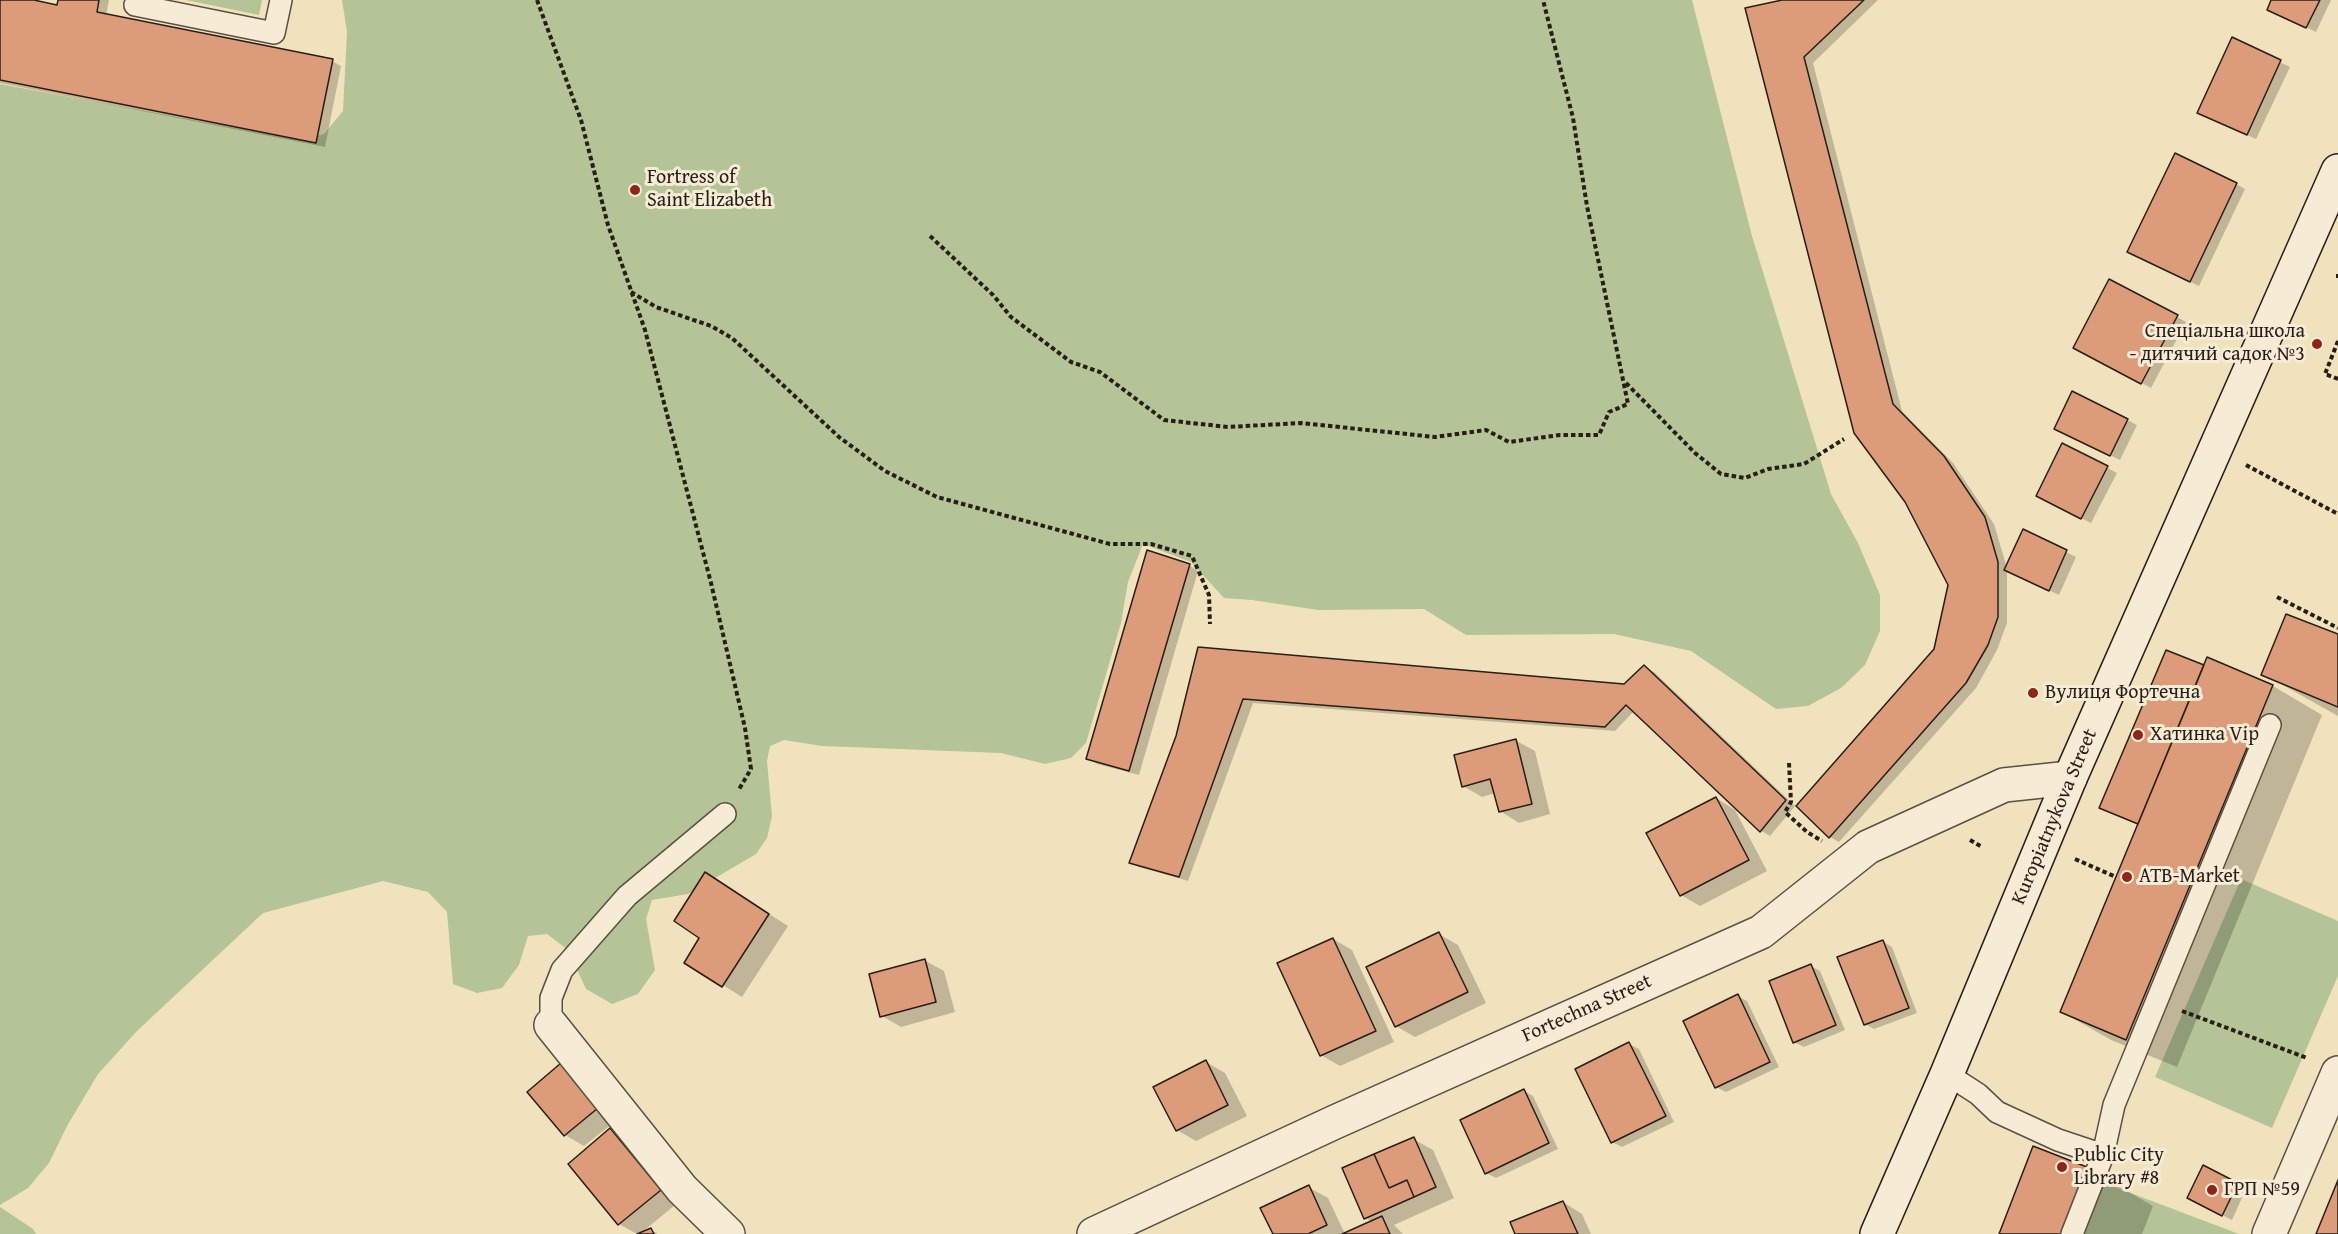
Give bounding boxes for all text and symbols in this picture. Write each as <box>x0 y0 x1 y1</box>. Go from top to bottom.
place label: Fortress of Saint Elizabeth <box>647 166 772 213</box>
marker: Fortress of Saint Elizabeth <box>628 183 642 197</box>
place label: Спеціальна школа - дитячий садок №3 <box>2129 320 2305 367</box>
marker: Спеціальна школа - дитячий садок №3 <box>2310 337 2324 351</box>
place label: Вулиця Фортечна <box>2045 681 2200 705</box>
marker: Вулиця Фортечна <box>2026 686 2040 700</box>
place label: Хатинка Vip <box>2150 723 2259 747</box>
street label: Kuropiatnykova Street <box>2007 726 2103 908</box>
marker: Хатинка Vip <box>2131 728 2145 742</box>
place label: ATB-Market <box>2139 865 2240 889</box>
marker: ATB-Market <box>2120 870 2134 884</box>
street label: Fortechna Street <box>1518 970 1656 1048</box>
place label: Public City Library #8 <box>2074 1144 2164 1191</box>
marker: Public City Library #8 <box>2055 1160 2069 1174</box>
place label: ГРП №59 <box>2224 1178 2300 1202</box>
marker: ГРП №59 <box>2205 1183 2219 1197</box>

